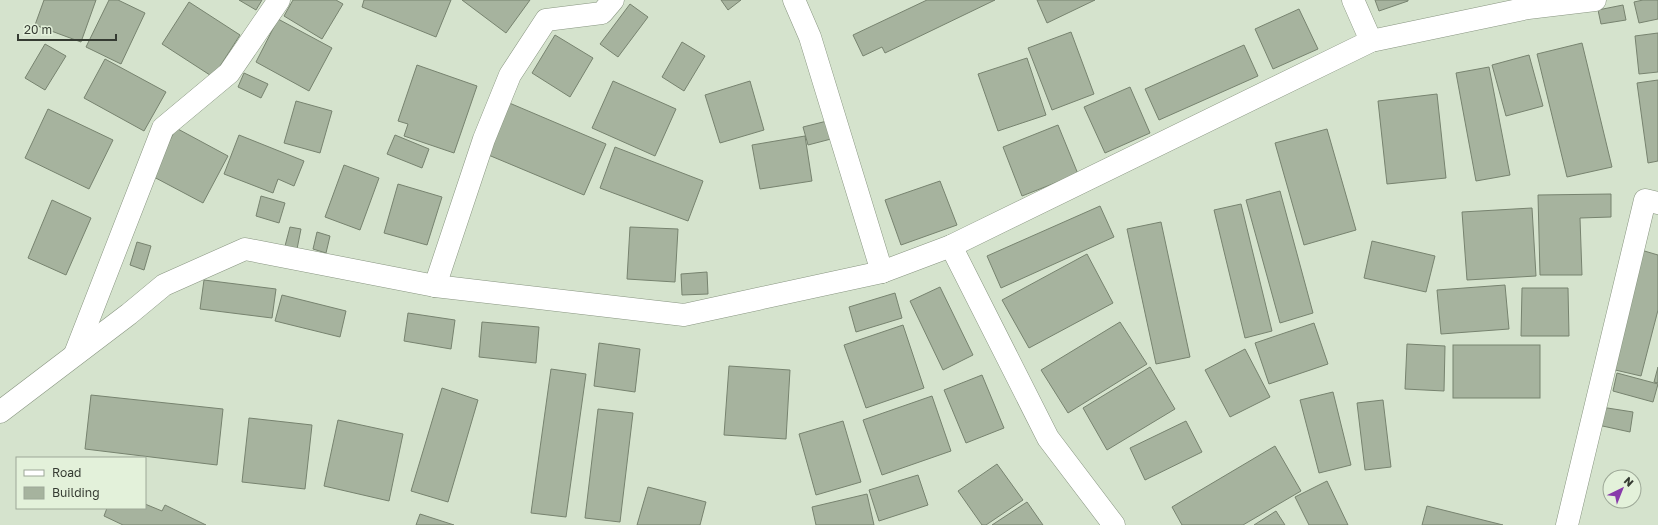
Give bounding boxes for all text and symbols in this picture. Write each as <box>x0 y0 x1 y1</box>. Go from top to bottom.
scale bar <box>18 16 116 42</box>
text: 20 m <box>24 22 52 37</box>
legend <box>16 457 146 509</box>
text: Road <box>52 465 81 480</box>
north arrow <box>1602 469 1642 509</box>
text: N <box>1622 474 1637 489</box>
text: Building <box>52 485 100 500</box>

